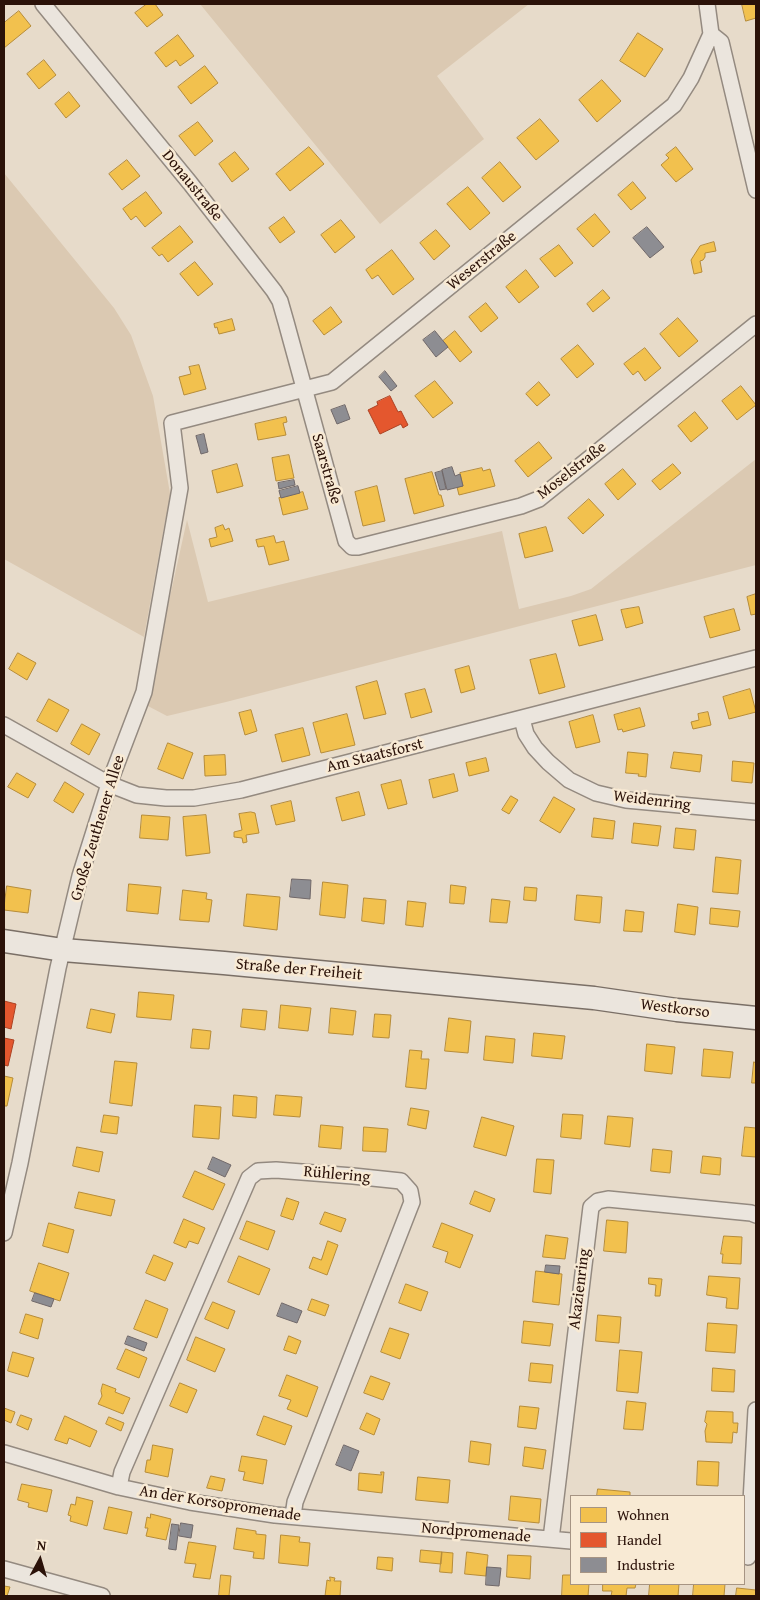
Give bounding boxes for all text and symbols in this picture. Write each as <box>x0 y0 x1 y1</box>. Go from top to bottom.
street label: Donaustraße <box>157 147 227 225</box>
street label: Weserstraße <box>443 227 521 295</box>
street label: Saarstraße <box>307 432 345 506</box>
street label: Moselstraße <box>534 438 610 504</box>
street label: Am Staatsforst <box>325 735 425 777</box>
street label: Große Zeuthener Allee <box>67 753 129 903</box>
street label: Weidenring <box>612 787 692 815</box>
street label: Straße der Freiheit <box>235 955 363 985</box>
street label: Westkorso <box>639 995 711 1023</box>
street label: Rühlering <box>303 1163 371 1187</box>
street label: Akazienring <box>566 1247 594 1331</box>
street label: An der Korsopromenade <box>138 1482 302 1526</box>
legend <box>570 1495 745 1585</box>
text: Wohnen <box>617 1504 669 1525</box>
street label: Nordpromenade <box>420 1519 532 1547</box>
text: Handel <box>617 1529 662 1550</box>
north arrow <box>15 1535 65 1585</box>
text: N <box>36 1535 47 1556</box>
text: Industrie <box>617 1554 675 1575</box>

